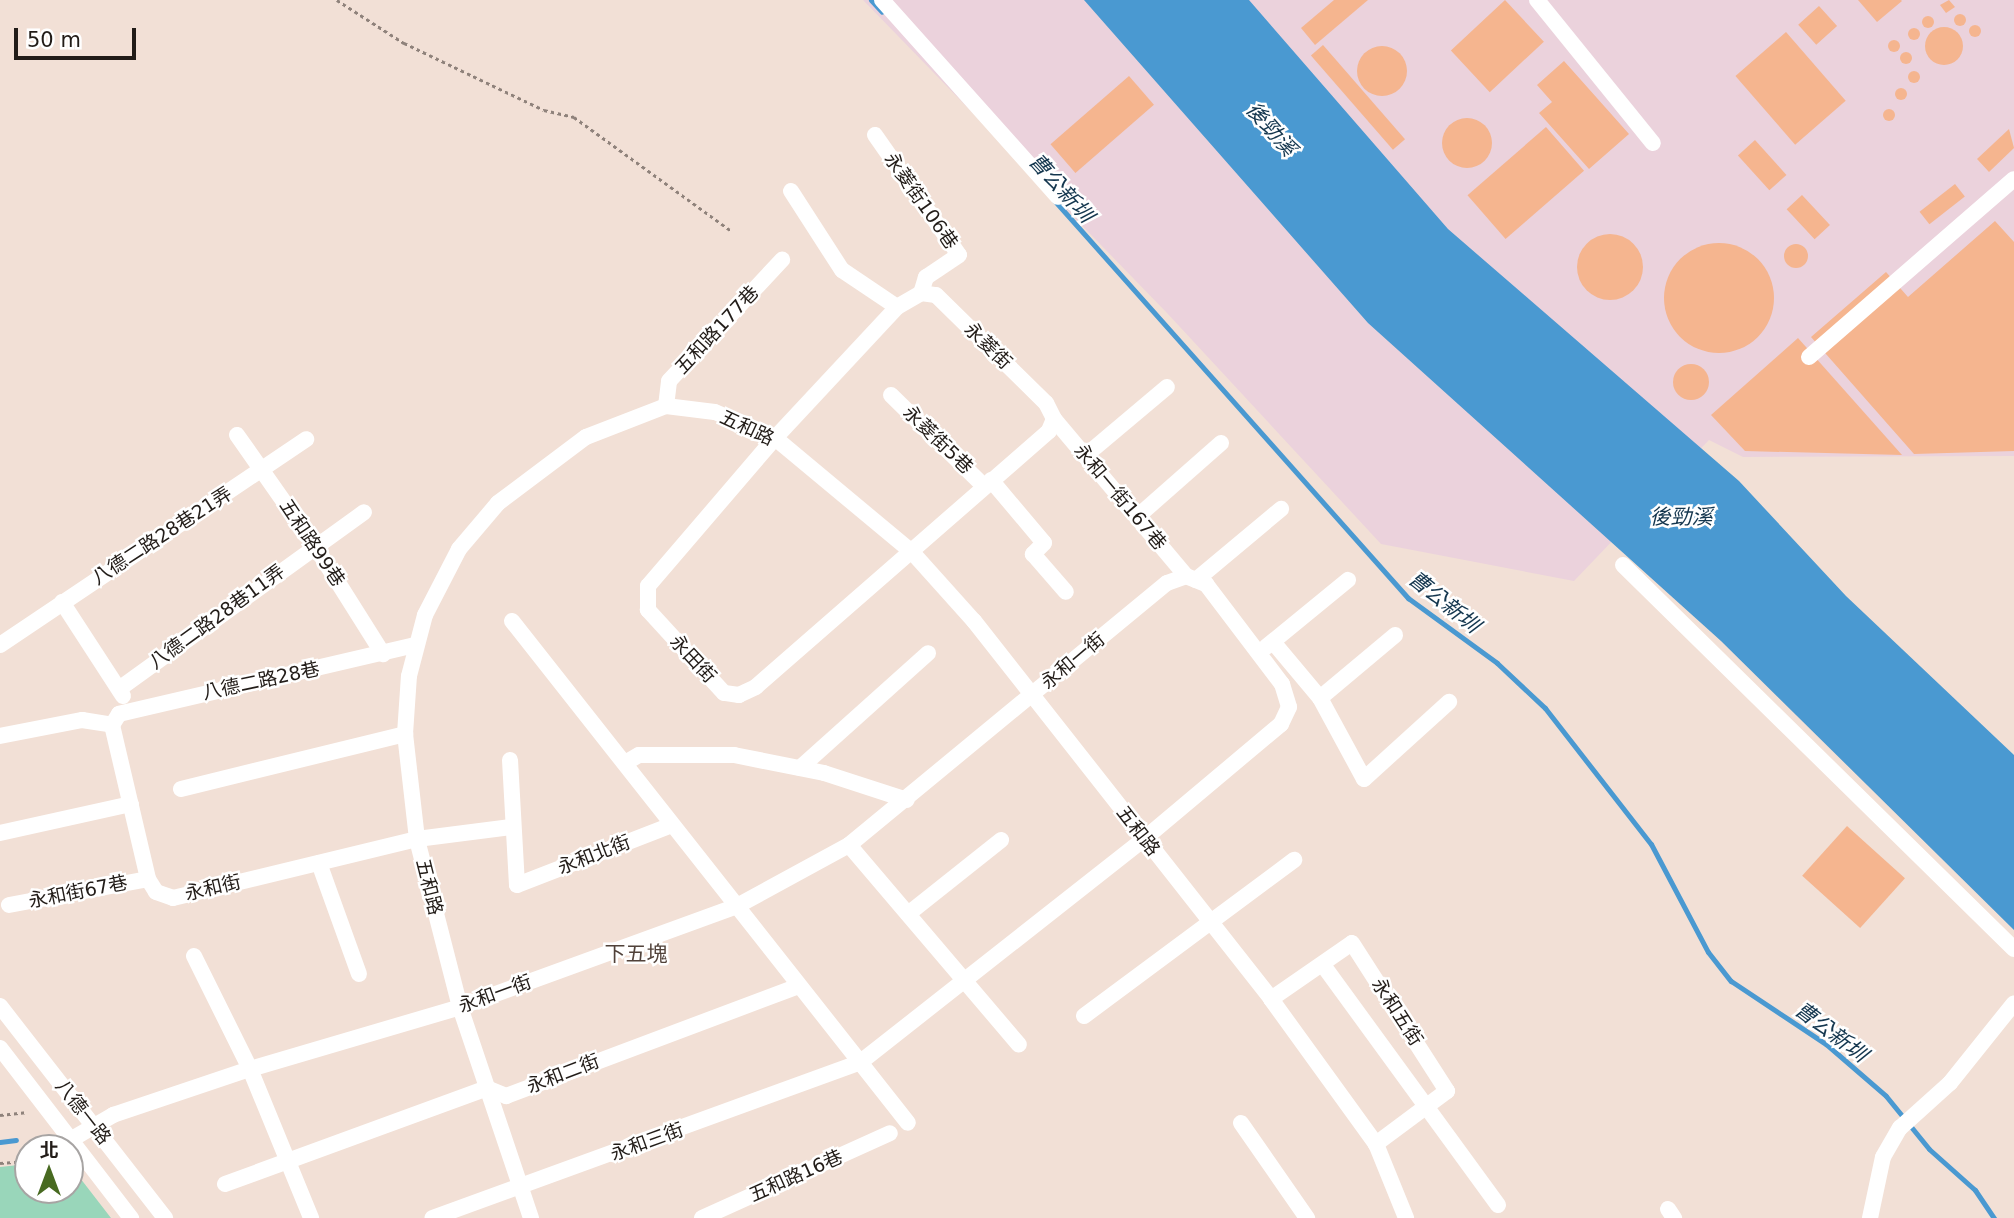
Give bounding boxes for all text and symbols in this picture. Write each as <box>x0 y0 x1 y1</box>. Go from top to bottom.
scale bar <box>18 14 140 58</box>
text: 50 m <box>27 28 81 52</box>
water label: 後勁溪 <box>1241 97 1301 161</box>
street label: 永菱街106巷 <box>879 148 963 254</box>
water label: 曹公新圳 <box>1024 148 1098 228</box>
street label: 五和路177巷 <box>670 281 764 379</box>
street label: 永菱街 <box>960 318 1016 374</box>
street label: 永菱街5巷 <box>898 401 978 479</box>
street label: 五和路 <box>716 406 778 450</box>
street label: 永和一街167巷 <box>1069 439 1171 555</box>
street label: 八德二路28巷21弄 <box>88 482 236 590</box>
street label: 五和路99巷 <box>275 495 349 591</box>
water label: 後勁溪 <box>1650 504 1712 530</box>
street label: 八德二路28巷11弄 <box>145 560 289 674</box>
water label: 曹公新圳 <box>1403 566 1485 638</box>
street label: 永和一街 <box>1037 628 1109 694</box>
street label: 永田街 <box>665 630 721 688</box>
street label: 八德二路28巷 <box>200 657 322 705</box>
street label: 五和路 <box>1111 802 1165 860</box>
street label: 永和北街 <box>554 831 634 879</box>
street label: 五和路 <box>411 857 447 917</box>
street label: 永和街 <box>183 870 243 906</box>
street label: 永和街67巷 <box>27 871 129 913</box>
district label: 下五塊 <box>605 941 667 967</box>
street label: 永和一街 <box>455 970 535 1018</box>
street label: 永和五街 <box>1367 974 1427 1050</box>
water label: 曹公新圳 <box>1790 997 1872 1067</box>
street label: 永和二街 <box>523 1050 603 1098</box>
street label: 八德一路 <box>51 1075 115 1149</box>
street label: 永和三街 <box>607 1118 687 1166</box>
north arrow <box>14 1134 84 1204</box>
text: 北 <box>39 1139 59 1161</box>
street label: 五和路16巷 <box>746 1145 846 1207</box>

